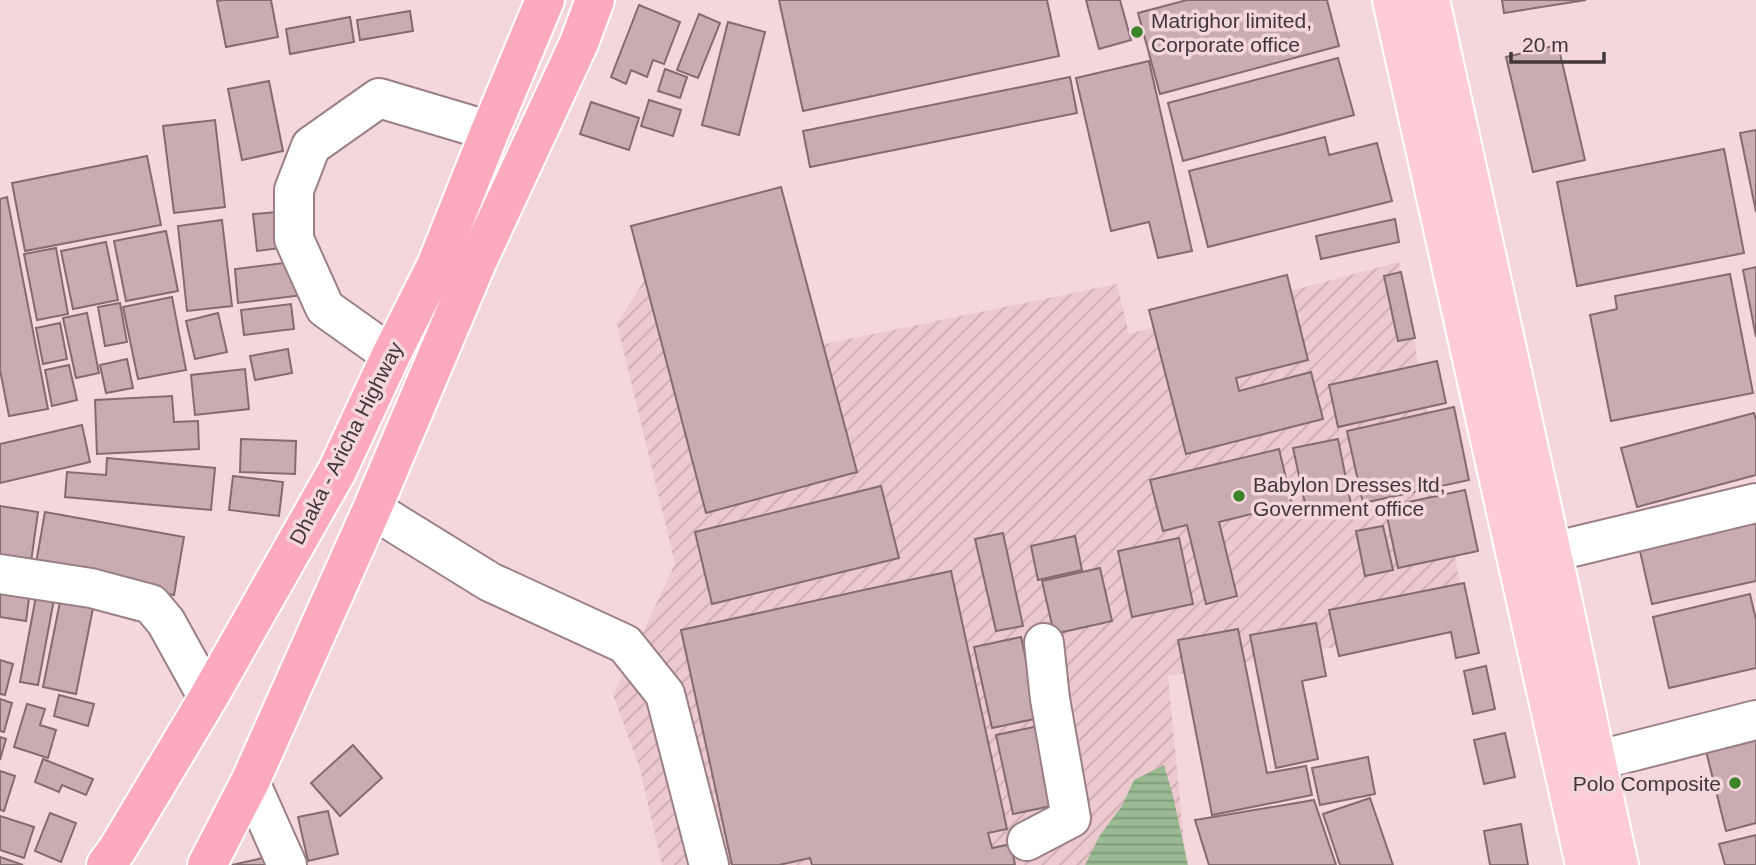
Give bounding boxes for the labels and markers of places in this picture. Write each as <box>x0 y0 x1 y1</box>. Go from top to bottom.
place label: Matrighor limited, Corporate office <box>1151 9 1312 56</box>
marker: Matrighor limited, Corporate office <box>1129 24 1145 40</box>
place label: Babylon Dresses ltd, Government office <box>1253 473 1446 520</box>
marker: Babylon Dresses ltd, Government office <box>1231 488 1247 504</box>
place label: Polo Composite <box>1573 772 1721 795</box>
marker: Polo Composite <box>1727 775 1743 791</box>

